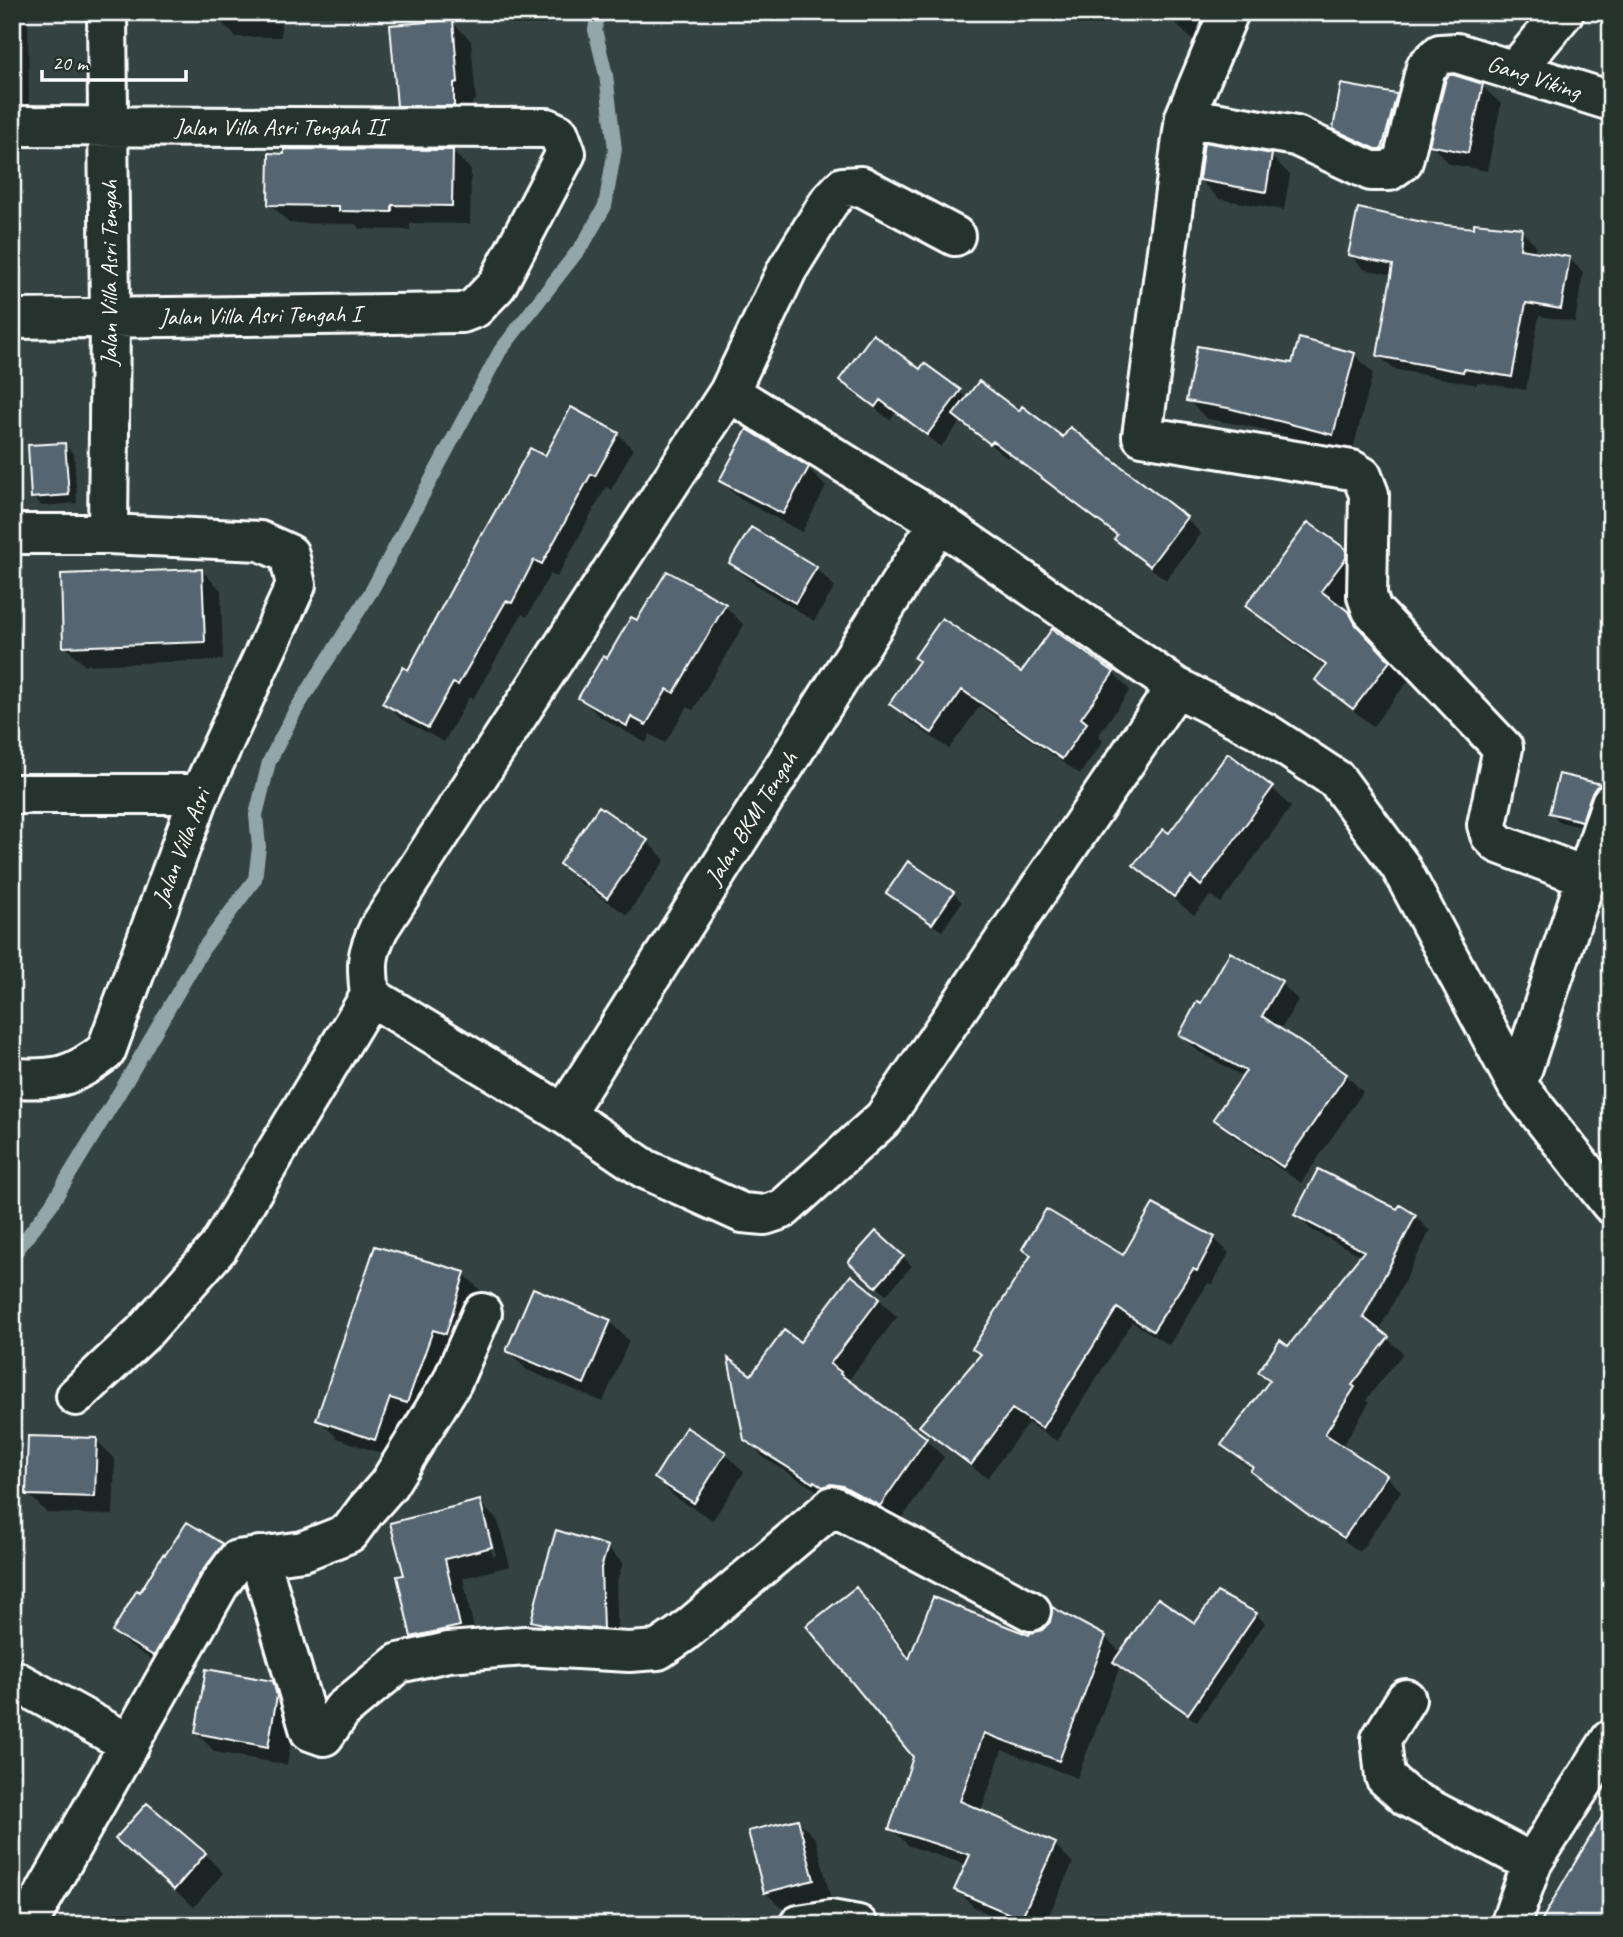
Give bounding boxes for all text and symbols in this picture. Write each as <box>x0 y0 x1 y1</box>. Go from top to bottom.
scale bar <box>42 38 186 82</box>
street label: Gang Viking <box>1484 48 1587 107</box>
text: 20 m <box>52 50 90 76</box>
street label: Jalan Villa Asri Tengah II <box>173 112 391 142</box>
street label: Jalan Villa Asri Tengah <box>94 179 124 367</box>
street label: Jalan Villa Asri Tengah I <box>158 298 366 332</box>
street label: Jalan BKM Tengah <box>698 745 805 891</box>
street label: Jalan Villa Asri <box>145 782 218 910</box>

